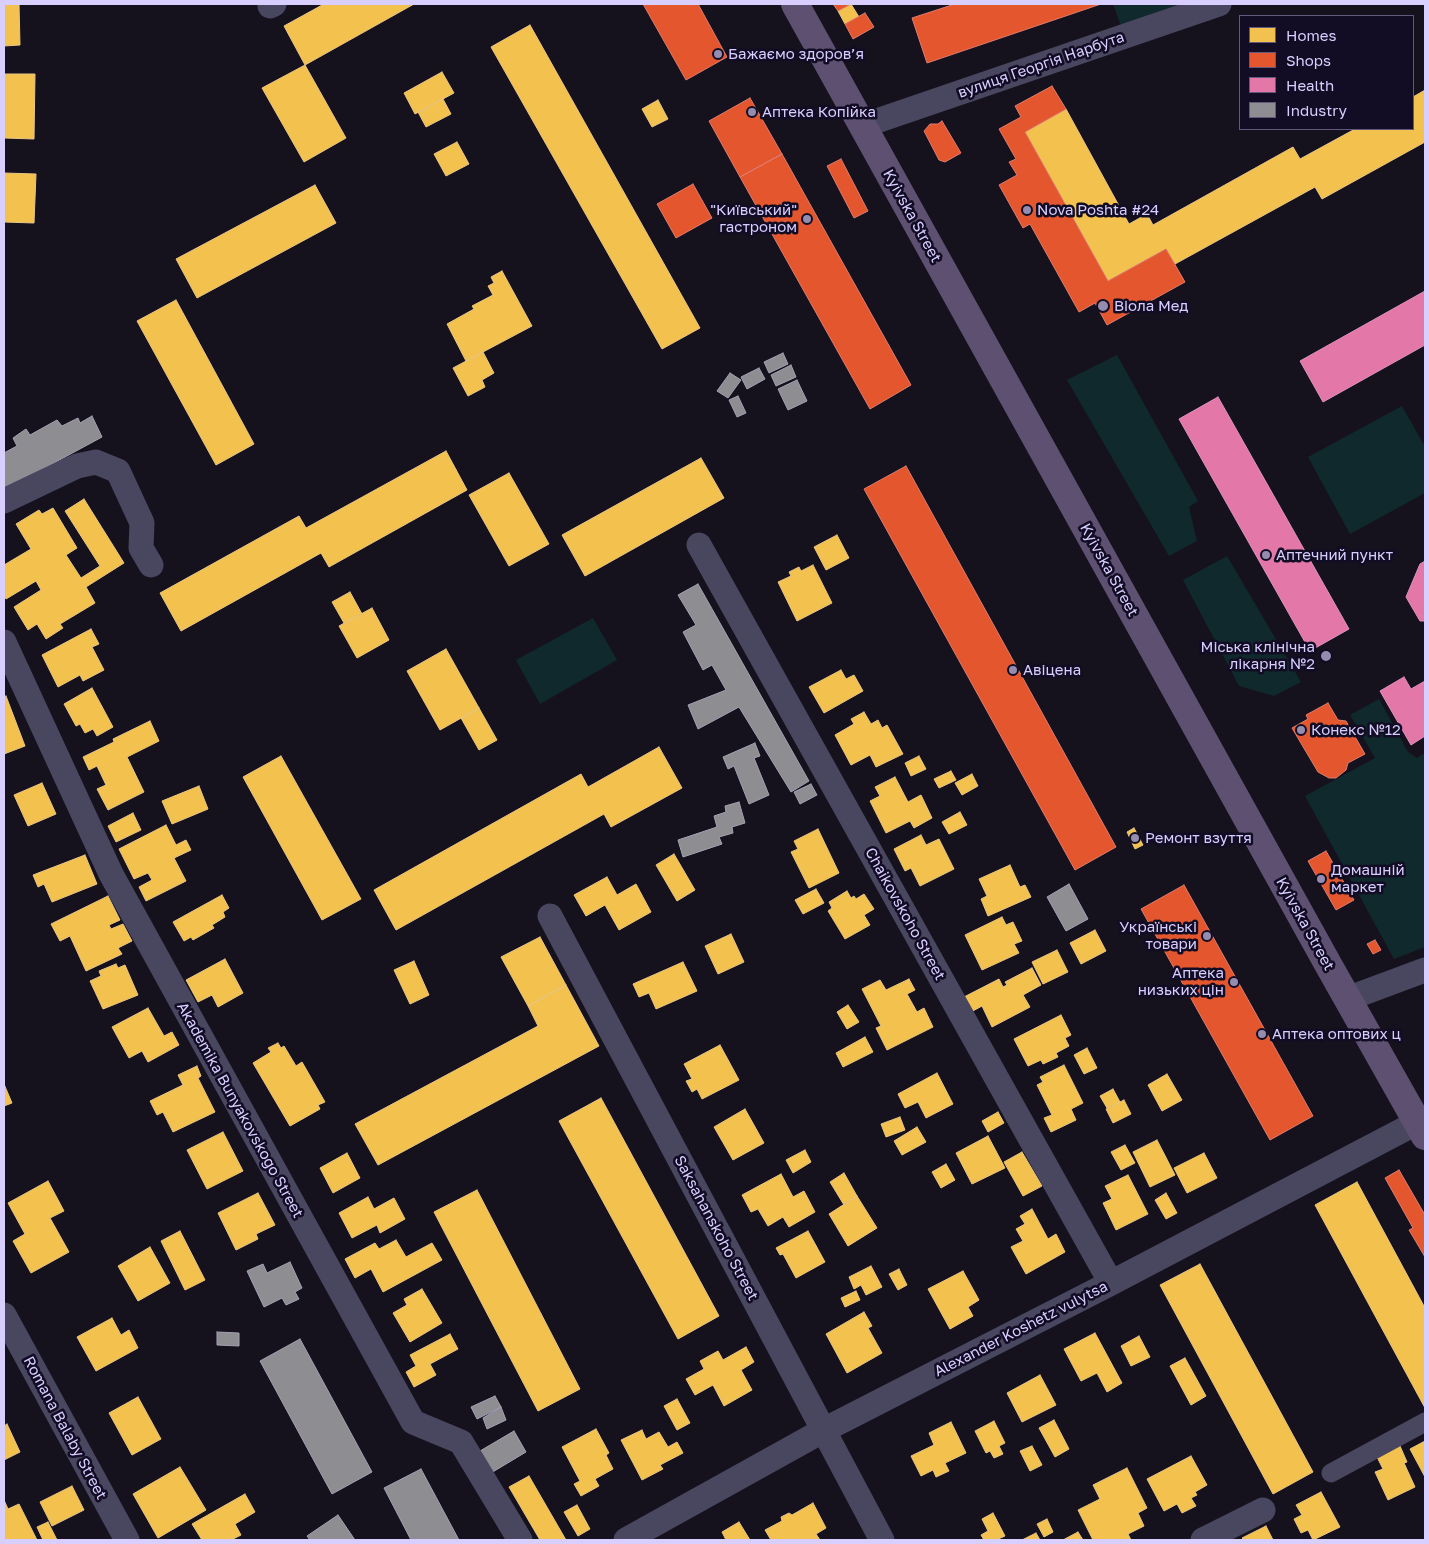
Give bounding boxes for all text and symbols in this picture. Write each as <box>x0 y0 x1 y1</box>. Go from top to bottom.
legend <box>1239 15 1414 130</box>
text: Homes <box>1286 26 1336 44</box>
street label: вулиця Георгія Нарбута <box>955 28 1127 102</box>
place label: Бажаємо здоров’я <box>728 45 864 63</box>
marker: Бажаємо здоров’я <box>712 48 724 60</box>
text: Shops <box>1286 51 1331 69</box>
text: Health <box>1286 76 1334 94</box>
text: Industry <box>1286 101 1347 119</box>
place label: Аптека Копійка <box>762 103 876 121</box>
marker: Аптека Копійка <box>746 106 758 118</box>
street label: Kyivska Street <box>879 166 945 266</box>
place label: "Київський" гастроном <box>710 201 797 236</box>
place label: Nova Poshta #24 <box>1037 201 1159 219</box>
marker: Nova Poshta #24 <box>1021 204 1033 216</box>
marker: "Київський" гастроном <box>801 213 813 225</box>
place label: Віола Мед <box>1114 297 1188 315</box>
marker: Віола Мед <box>1096 299 1110 313</box>
street label: Kyivska Street <box>1076 520 1142 620</box>
place label: Аптечний пункт <box>1276 546 1393 564</box>
marker: Аптечний пункт <box>1260 549 1272 561</box>
place label: Міська клінічна лікарня №2 <box>1200 638 1315 673</box>
marker: Міська клінічна лікарня №2 <box>1319 649 1333 663</box>
place label: Авіцена <box>1023 661 1081 679</box>
marker: Авіцена <box>1007 664 1019 676</box>
place label: Конекс №12 <box>1311 721 1401 739</box>
marker: Конекс №12 <box>1295 724 1307 736</box>
place label: Ремонт взуття <box>1145 829 1252 847</box>
marker: Ремонт взуття <box>1129 832 1141 844</box>
street label: Chaikovskoho Street <box>861 845 949 983</box>
place label: Домашній маркет <box>1331 861 1405 896</box>
marker: Домашній маркет <box>1315 873 1327 885</box>
street label: Kyivska Street <box>1272 874 1338 974</box>
place label: Українські товари <box>1119 918 1197 953</box>
marker: Українські товари <box>1201 930 1213 942</box>
place label: Аптека низьких цін <box>1138 964 1224 999</box>
marker: Аптека низьких цін <box>1228 976 1240 988</box>
street label: Akademika Bunyakovskogo Street <box>173 999 307 1221</box>
place label: Аптека оптових ц <box>1272 1025 1401 1043</box>
marker: Аптека оптових ц <box>1256 1028 1268 1040</box>
street label: Saksahanskoho Street <box>670 1153 762 1303</box>
street label: Alexander Koshetz vulytsa <box>931 1277 1111 1381</box>
street label: Romana Balaby Street <box>20 1353 110 1503</box>

